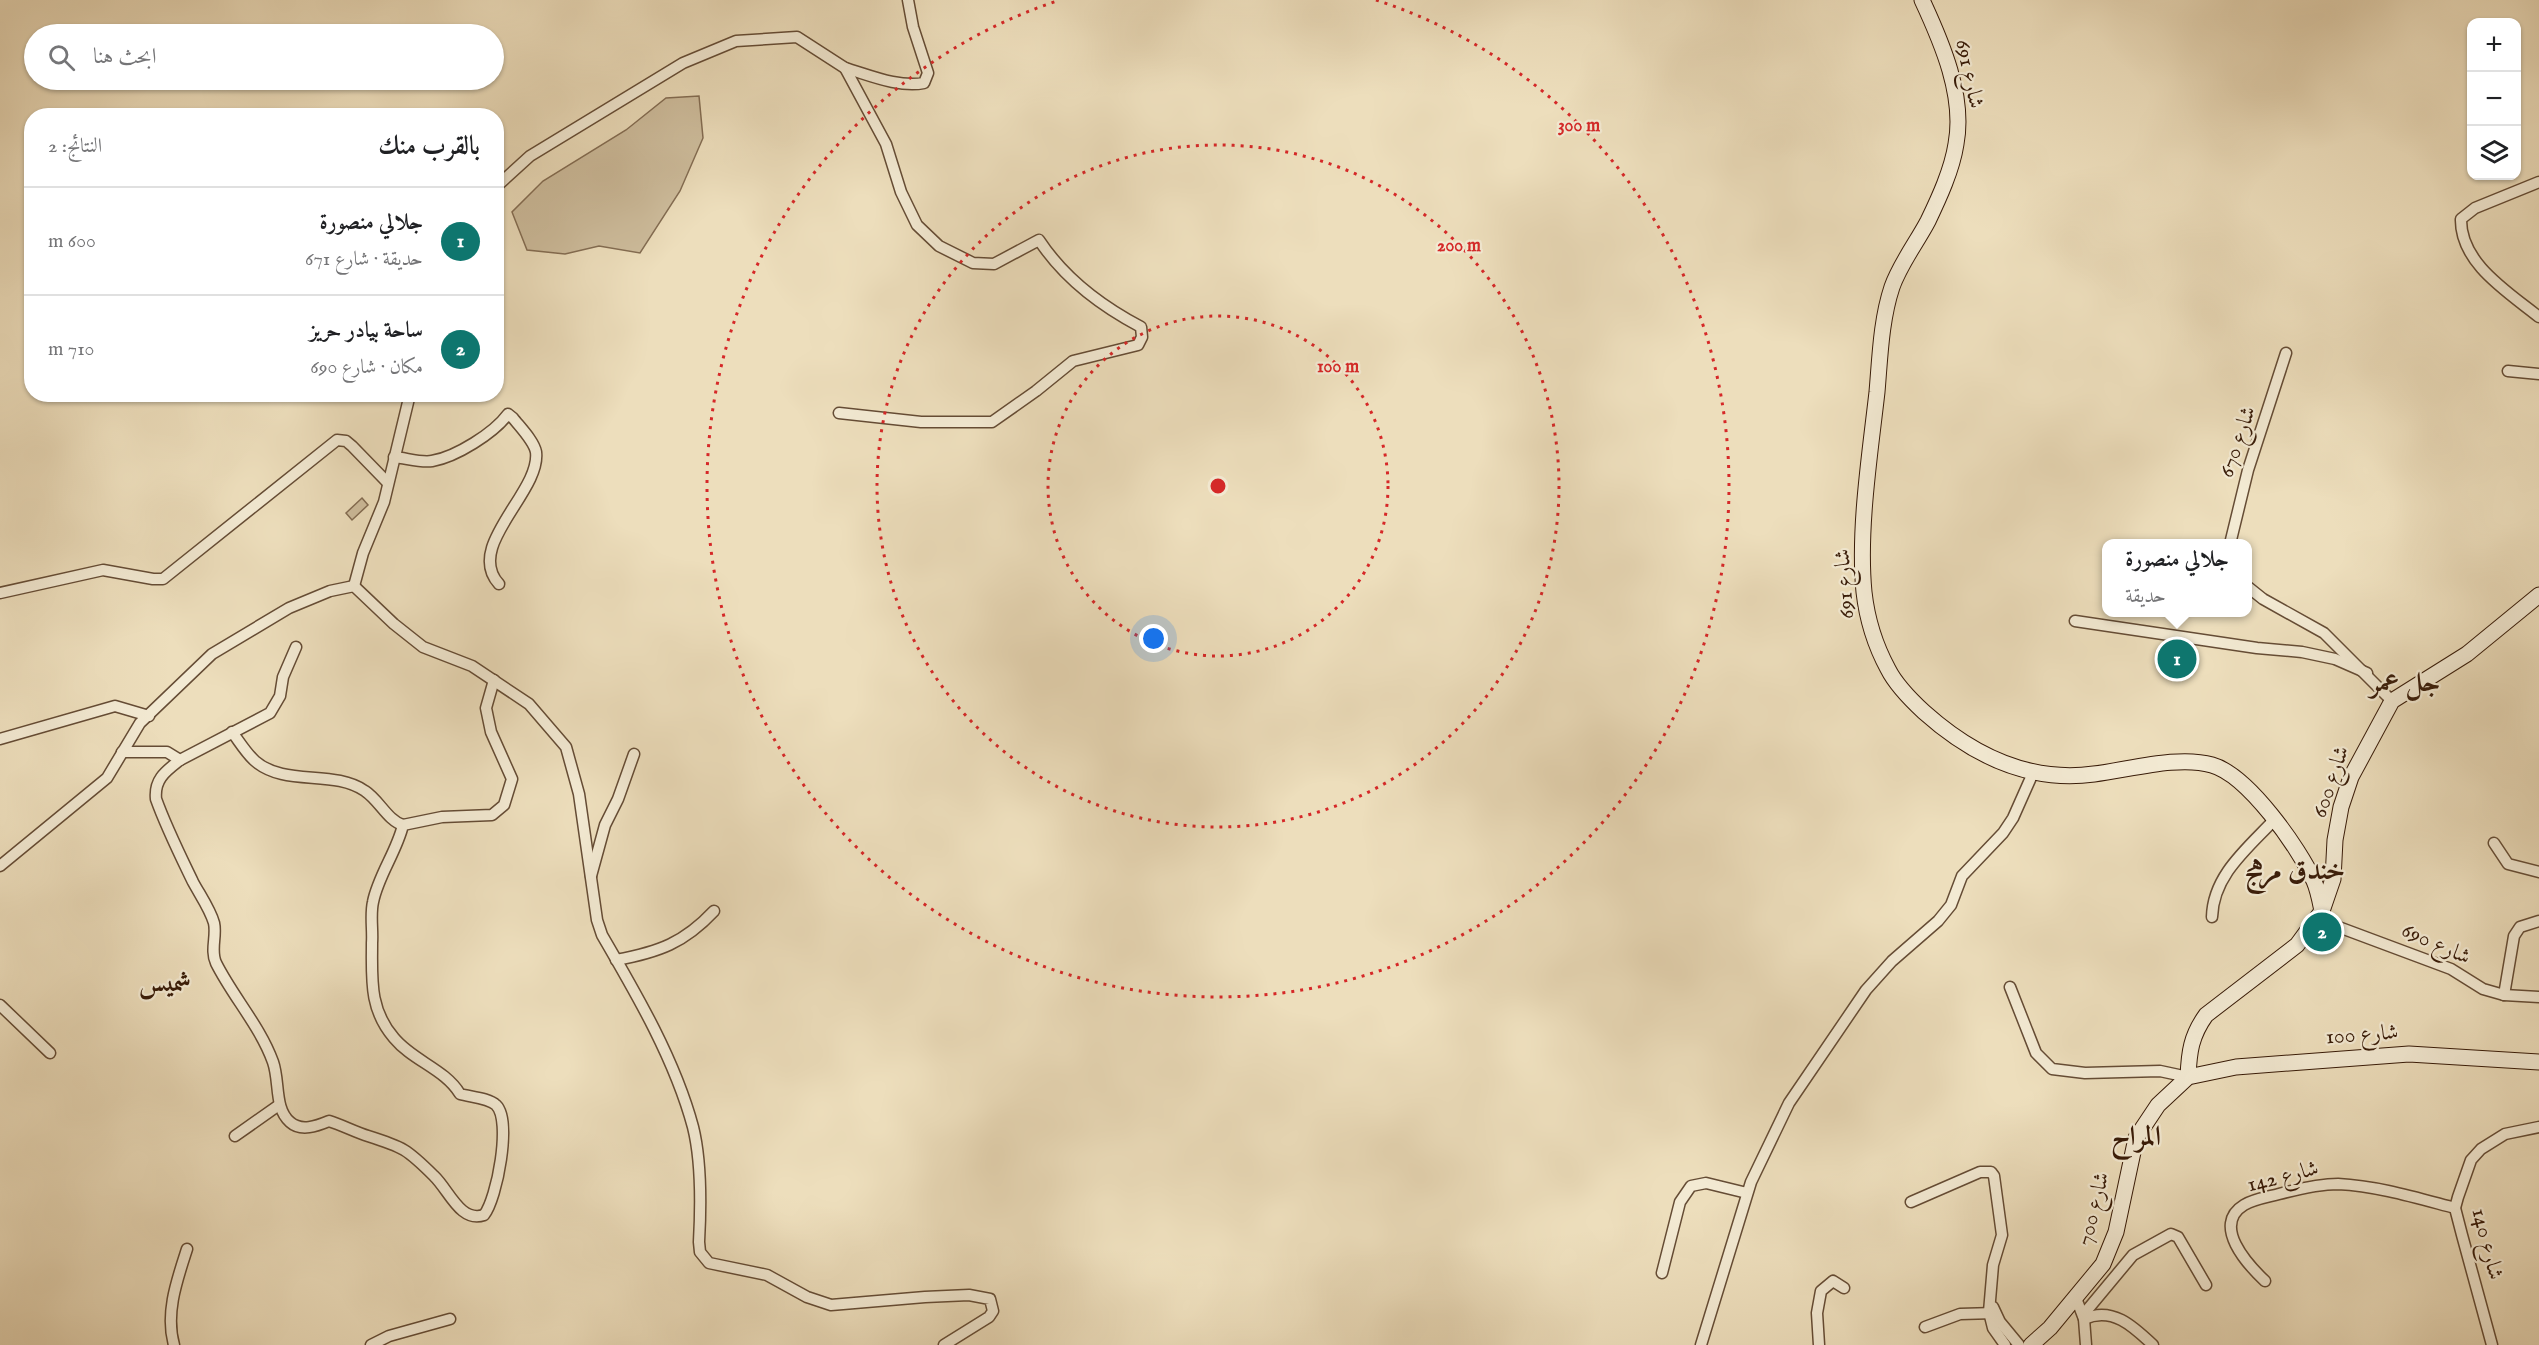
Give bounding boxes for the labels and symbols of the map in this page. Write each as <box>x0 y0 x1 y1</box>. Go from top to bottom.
street label: شارع 691 <box>1945 37 1990 112</box>
text: 300 m <box>1558 115 1600 138</box>
text: 200 m <box>1437 235 1481 258</box>
text: 100 m <box>1317 356 1359 379</box>
street label: شارع 670 <box>2213 403 2266 482</box>
centre of rings <box>1208 476 1228 496</box>
street label: شارع 691 <box>1829 548 1864 620</box>
your location <box>1139 624 1168 653</box>
pin: 1 <box>2158 636 2196 682</box>
district label: جل عمر <box>2367 666 2440 701</box>
street label: شارع 600 <box>2306 743 2359 822</box>
district label: خندق مرهج <box>2245 854 2345 894</box>
pin: 2 <box>2302 910 2342 954</box>
street label: شارع 690 <box>2396 916 2475 974</box>
district label: شميس <box>139 967 191 1000</box>
street label: شارع 100 <box>2325 1018 2399 1054</box>
district label: المراح <box>2111 1120 2161 1161</box>
street label: شارع 142 <box>2245 1155 2322 1202</box>
street label: شارع 700 <box>2071 1169 2120 1249</box>
street label: شارع 140 <box>2462 1205 2509 1283</box>

